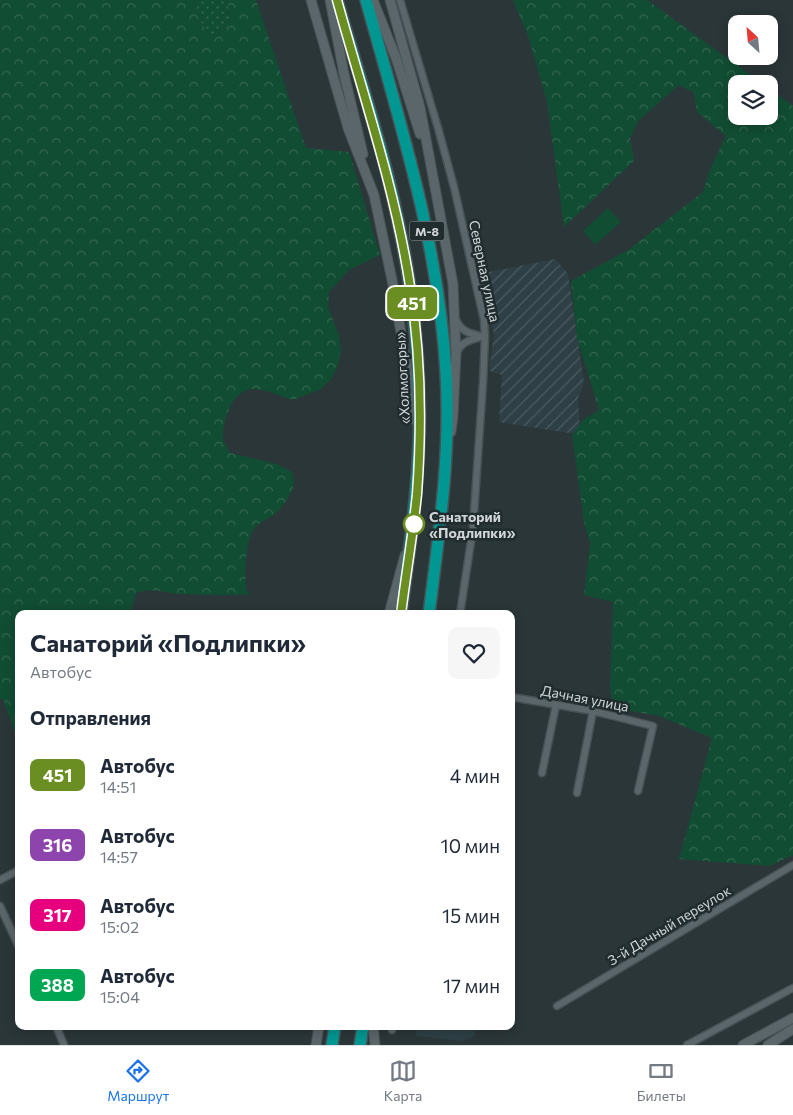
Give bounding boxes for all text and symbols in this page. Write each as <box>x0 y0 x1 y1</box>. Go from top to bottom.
north arrow <box>728 15 778 65</box>
map controls <box>728 15 778 125</box>
button: layers <box>728 75 778 125</box>
street label: Северная улица <box>466 219 504 323</box>
road number: М-8 <box>410 222 444 240</box>
line badge: 451 <box>383 287 441 319</box>
text: 451 <box>397 292 427 314</box>
street label: «Холмогоры» <box>391 331 413 425</box>
place label: Санаторий «Подлипки» <box>429 508 516 541</box>
marker: Санаторий «Подлипки» <box>403 513 425 535</box>
button: heart <box>448 627 500 679</box>
text: Санаторий «Подлипки» <box>30 628 306 657</box>
text: Автобус <box>30 662 92 681</box>
street label: Дачная улица <box>540 681 630 715</box>
text: Отправления <box>30 706 151 729</box>
text: Автобус <box>100 754 175 777</box>
text: 451 <box>43 764 72 786</box>
text: 4 мин <box>450 764 500 787</box>
text: 14:51 <box>100 777 136 796</box>
text: Автобус <box>100 824 175 847</box>
text: 316 <box>43 834 72 856</box>
text: 10 мин <box>441 834 500 857</box>
text: 14:57 <box>100 847 138 866</box>
street label: 3-й Дачный переулок <box>604 881 734 968</box>
text: Автобус <box>100 894 175 917</box>
text: 317 <box>43 904 72 926</box>
text: 15 мин <box>442 904 500 927</box>
text: 15:02 <box>100 917 139 936</box>
text: Автобус <box>100 964 175 987</box>
text: 388 <box>41 974 74 996</box>
text: 17 мин <box>443 974 500 997</box>
text: 15:04 <box>100 987 140 1006</box>
tab: Маршрут <box>107 1057 169 1104</box>
tab: Карта <box>384 1057 422 1104</box>
tab: Билеты <box>637 1057 686 1104</box>

